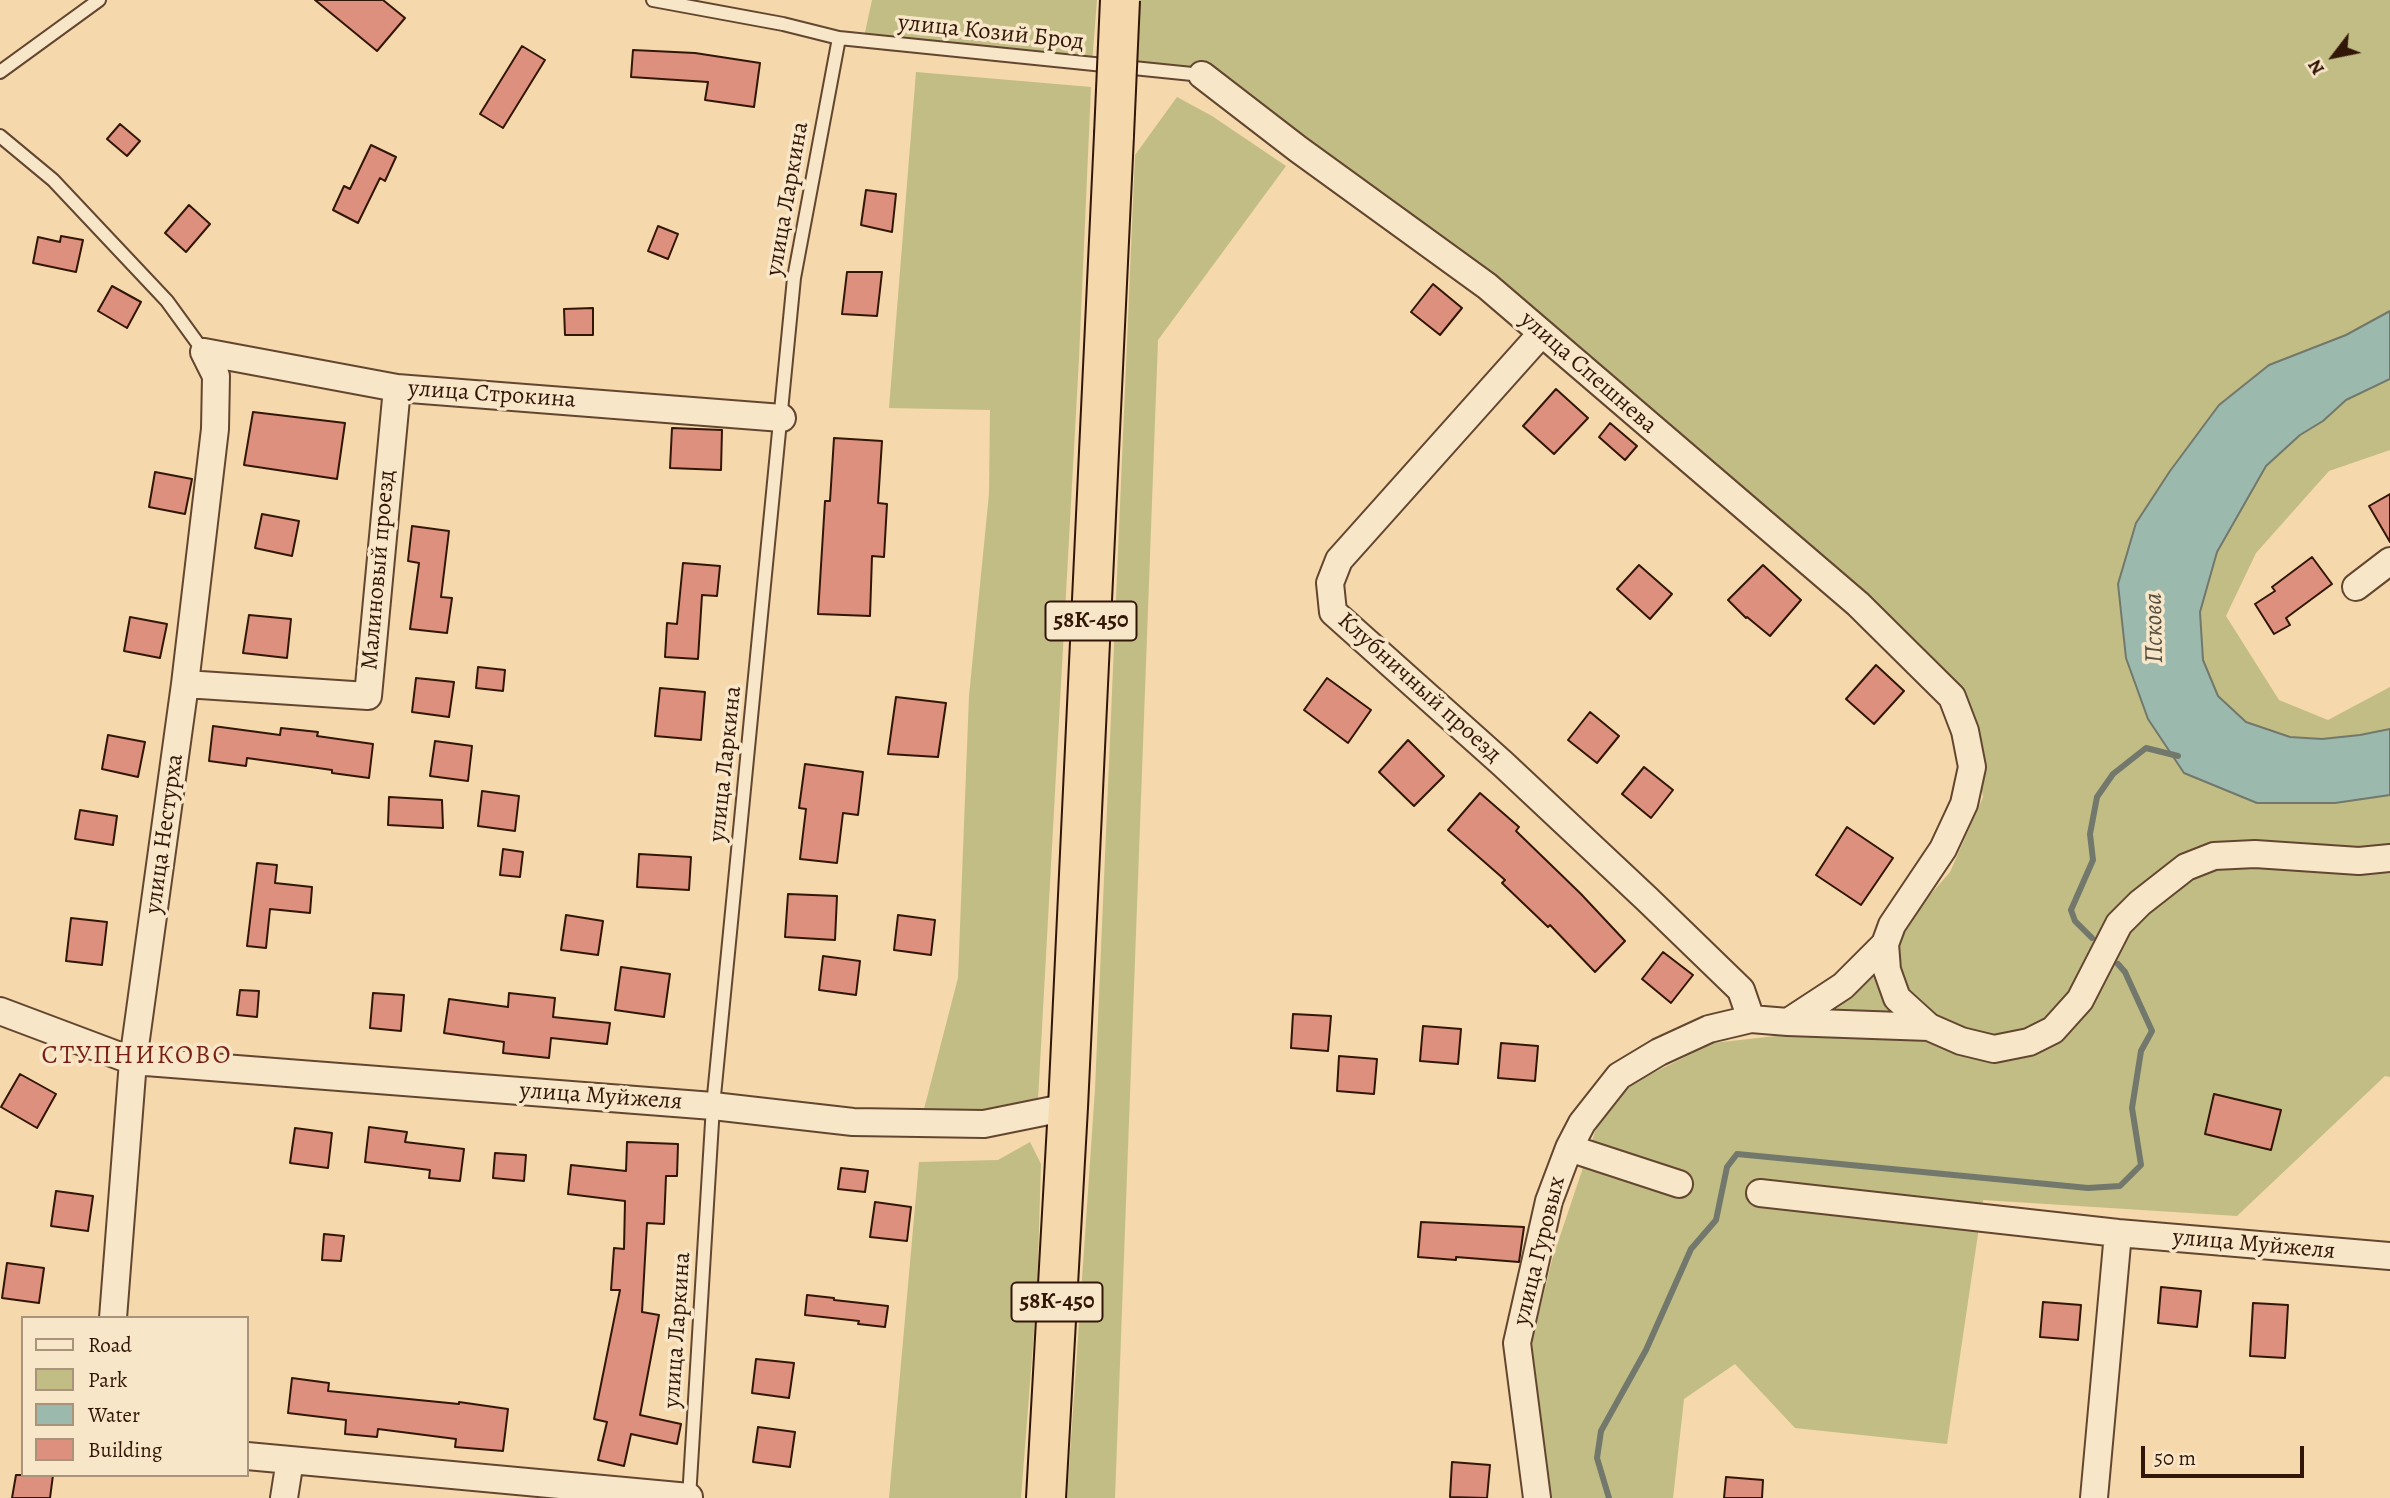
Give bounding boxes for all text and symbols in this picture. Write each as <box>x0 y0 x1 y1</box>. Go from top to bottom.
street label: улица Козий Брод <box>897 9 1085 57</box>
north arrow <box>2299 21 2369 91</box>
text: N <box>2301 54 2331 80</box>
street label: улица Ларкина <box>760 119 816 279</box>
street label: улица Спешнева <box>1514 306 1662 440</box>
street label: улица Строкина <box>407 375 577 415</box>
street label: Малиновый проезд <box>356 469 402 671</box>
water label: Пскова <box>2139 592 2171 664</box>
road number: 58К-450 <box>1046 601 1136 640</box>
street label: Клубничный проезд <box>1331 607 1507 769</box>
street label: улица Ларкина <box>704 685 748 843</box>
street label: улица Нестурха <box>140 752 190 916</box>
district label: СТУПНИКОВО <box>43 1041 231 1073</box>
street label: улица Муйжеля <box>519 1077 683 1117</box>
street label: улица Гуровых <box>1508 1173 1572 1329</box>
street label: улица Муйжеля <box>2172 1224 2336 1266</box>
street label: улица Ларкина <box>658 1251 698 1409</box>
road number: 58К-450 <box>1012 1282 1102 1322</box>
legend <box>21 1316 248 1477</box>
text: Road <box>88 1331 132 1359</box>
text: Park <box>88 1366 127 1394</box>
text: Water <box>88 1401 140 1429</box>
scale bar <box>2145 1432 2308 1476</box>
text: Building <box>88 1436 162 1464</box>
text: 50 m <box>2154 1444 2196 1472</box>

